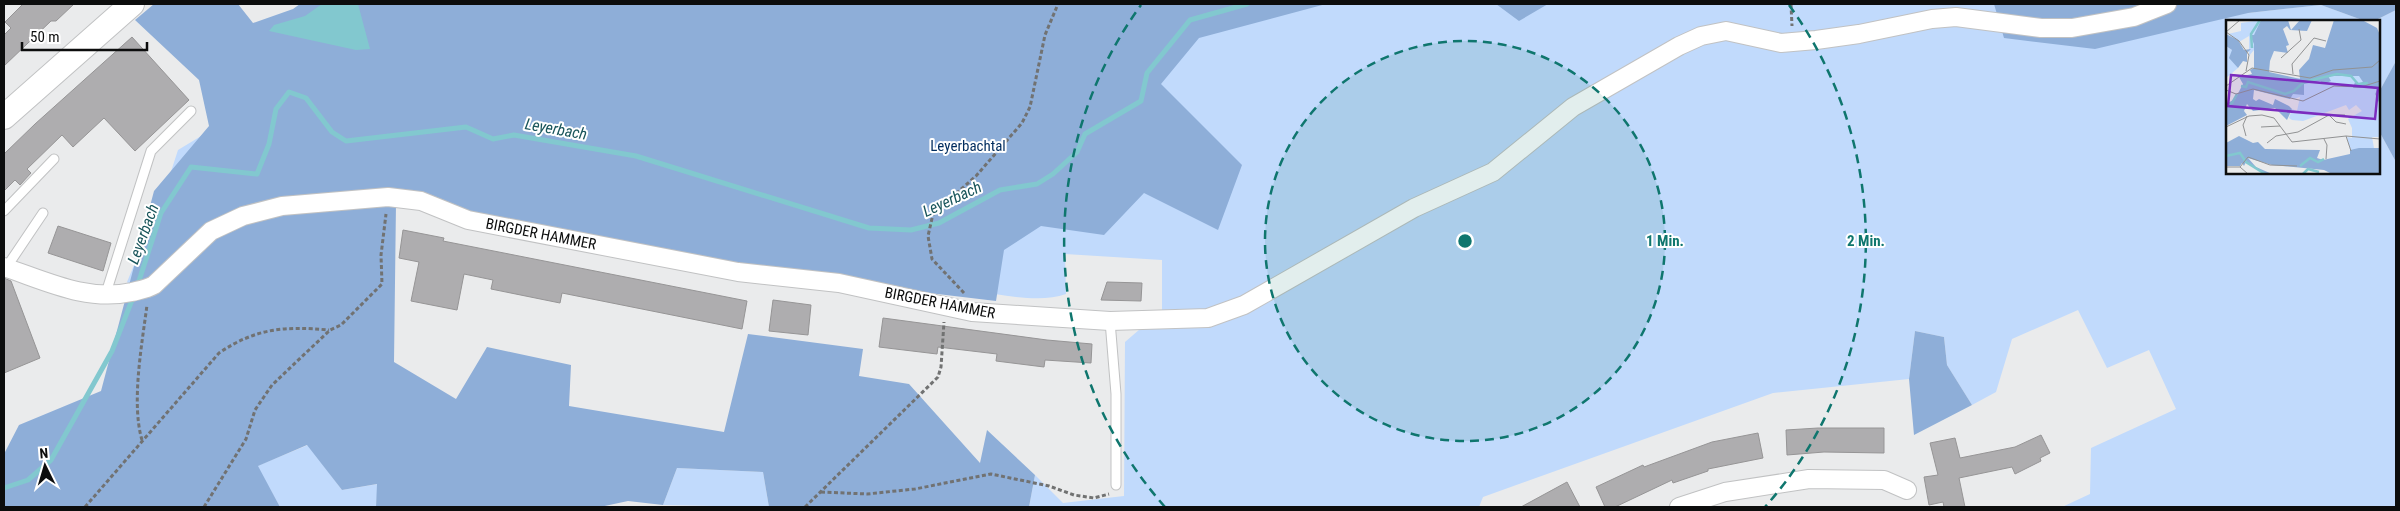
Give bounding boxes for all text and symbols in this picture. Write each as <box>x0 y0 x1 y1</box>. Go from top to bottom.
scale bar <box>22 20 148 52</box>
inset map <box>2226 20 2380 174</box>
text: 50 m <box>30 28 60 46</box>
water label: Leyerbach <box>523 114 589 144</box>
park label: Leyerbachtal <box>930 137 1006 155</box>
water label: Leyerbach <box>920 177 984 221</box>
water label: Leyerbach <box>123 201 163 267</box>
street label: BIRGDER HAMMER <box>484 214 598 254</box>
centre of rings <box>1456 232 1474 250</box>
text: 1 Min. <box>1646 232 1684 250</box>
text: 2 Min. <box>1847 232 1885 250</box>
street label: BIRGDER HAMMER <box>883 283 997 323</box>
north arrow <box>20 441 70 491</box>
text: N <box>39 445 49 461</box>

